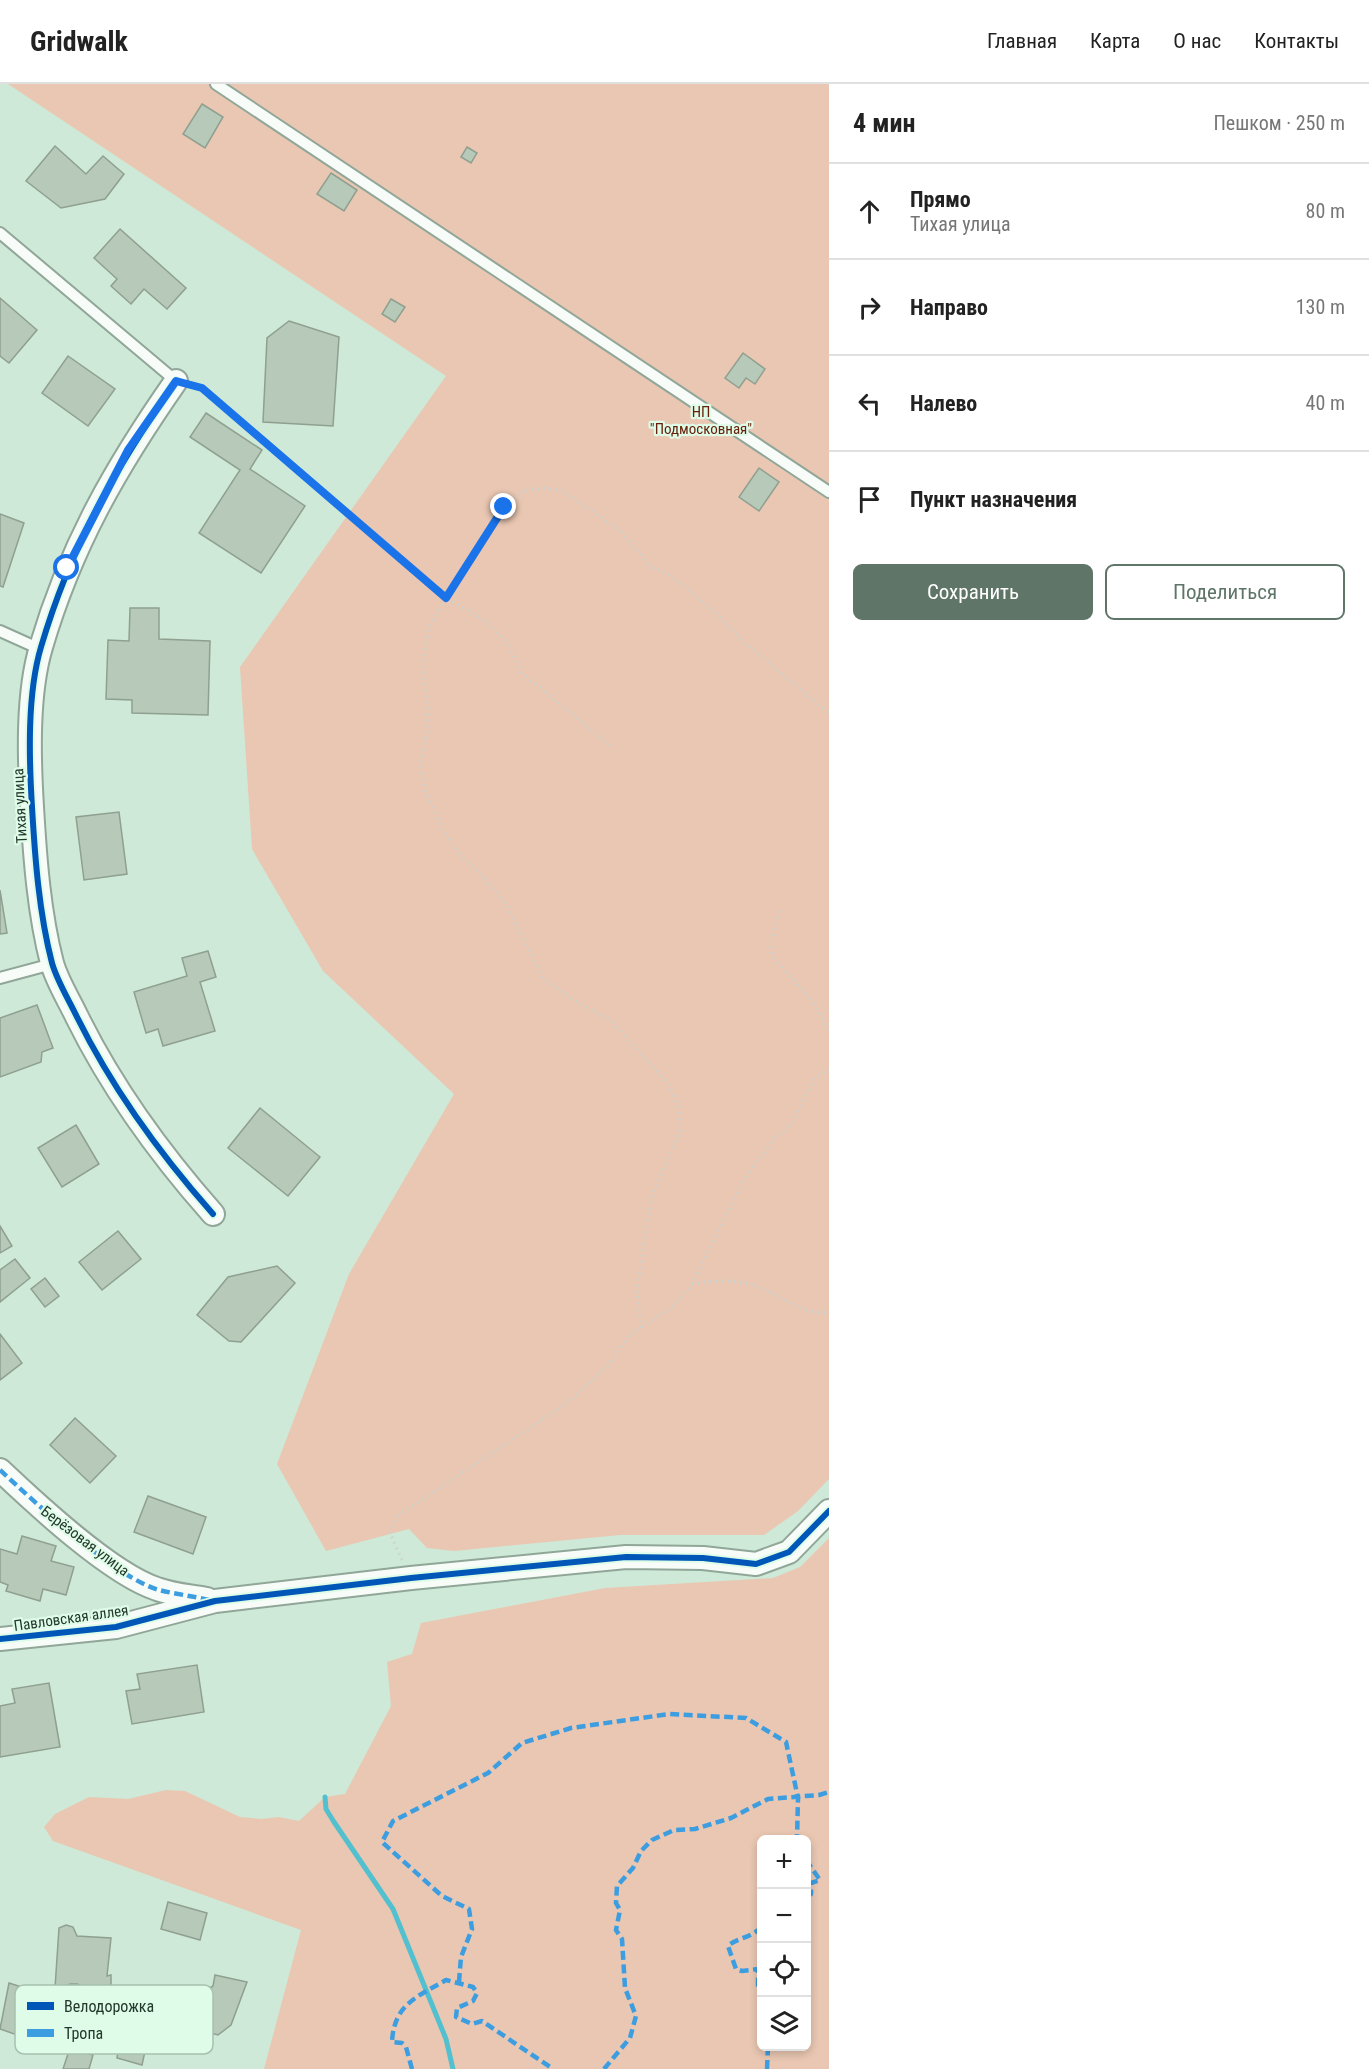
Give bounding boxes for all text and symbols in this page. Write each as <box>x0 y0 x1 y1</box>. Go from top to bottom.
text: Gridwalk <box>30 25 128 58</box>
text: Главная <box>987 29 1057 53</box>
text: Карта <box>1090 29 1140 53</box>
text: О нас <box>1173 29 1221 53</box>
text: Контакты <box>1254 29 1339 53</box>
text: 4 мин <box>853 108 915 138</box>
text: Пешком · 250 m <box>1213 111 1345 135</box>
text: Прямо <box>910 187 971 212</box>
icon: ahead <box>853 195 886 228</box>
text: 80 m <box>1306 199 1345 223</box>
text: Тихая улица <box>910 212 1011 236</box>
icon: right <box>853 291 886 324</box>
text: Направо <box>910 295 988 320</box>
text: 130 m <box>1296 295 1345 319</box>
icon: left <box>853 387 886 420</box>
text: Налево <box>910 391 977 416</box>
text: 40 m <box>1306 391 1345 415</box>
park label: НП "Подмосковная" <box>650 403 752 438</box>
icon: arrive <box>853 483 886 516</box>
text: Пункт назначения <box>910 487 1077 512</box>
route end <box>490 493 516 519</box>
route start <box>53 554 79 580</box>
button: Сохранить <box>853 564 1093 620</box>
button: Поделиться <box>1105 564 1345 620</box>
street label: Тихая улица <box>9 768 31 844</box>
street label: Берёзовая улица <box>37 1502 133 1580</box>
street label: Павловская аллея <box>13 1601 129 1635</box>
map controls <box>757 1835 811 2051</box>
button: + <box>757 1835 811 1889</box>
button: − <box>757 1889 811 1943</box>
button: locate <box>757 1943 811 1997</box>
legend <box>15 1985 213 2054</box>
text: Велодорожка <box>64 1997 154 2016</box>
button: layers <box>757 1997 811 2051</box>
text: Тропа <box>64 2024 103 2043</box>

